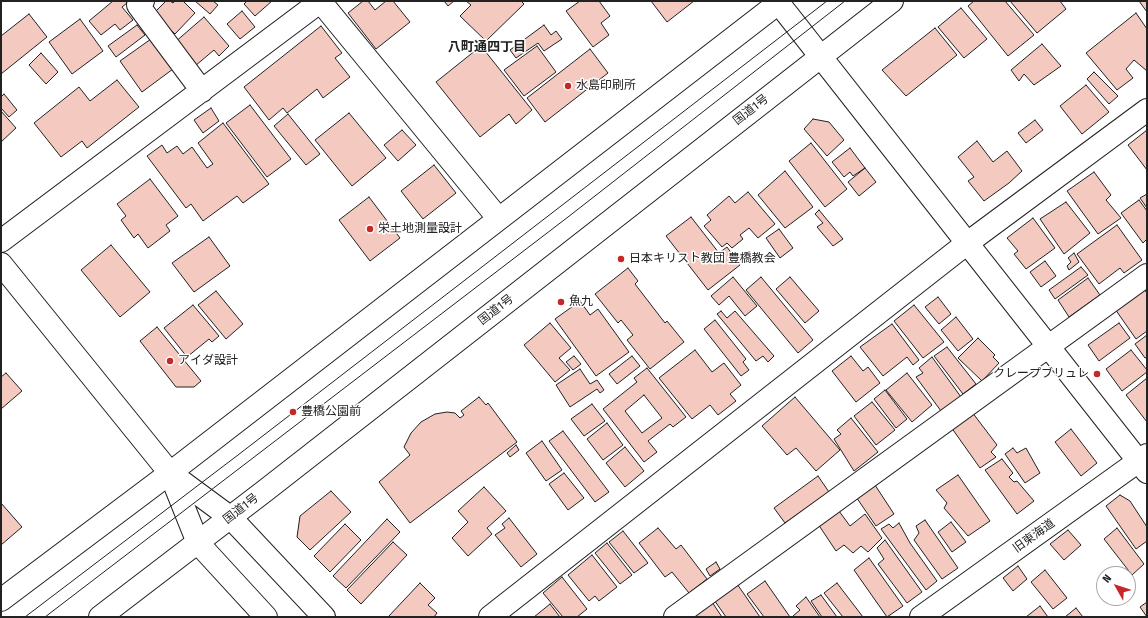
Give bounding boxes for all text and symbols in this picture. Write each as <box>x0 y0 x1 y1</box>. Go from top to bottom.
district label: 八町通四丁目 <box>448 39 526 55</box>
place label: 水島印刷所 <box>576 79 636 93</box>
marker: 水島印刷所 <box>563 81 573 91</box>
street label: 国道1号 <box>731 92 771 128</box>
place label: 栄土地測量設計 <box>378 222 462 236</box>
marker: 栄土地測量設計 <box>365 224 375 234</box>
place label: 日本キリスト教団 豊橋教会 <box>629 252 776 266</box>
marker: 日本キリスト教団 豊橋教会 <box>616 254 626 264</box>
street label: 国道1号 <box>476 292 516 328</box>
place label: 魚九 <box>569 295 593 309</box>
marker: 魚九 <box>556 297 566 307</box>
place label: アイダ設計 <box>178 354 238 368</box>
marker: アイダ設計 <box>165 356 175 366</box>
place label: クレープブリュレ <box>993 367 1089 381</box>
marker: クレープブリュレ <box>1092 369 1102 379</box>
place label: 豊橋公園前 <box>301 405 361 419</box>
marker: 豊橋公園前 <box>288 407 298 417</box>
street label: 国道1号 <box>221 491 261 527</box>
street label: 旧東海道 <box>1010 516 1058 556</box>
north arrow <box>1096 566 1136 606</box>
text: N <box>1100 572 1114 585</box>

